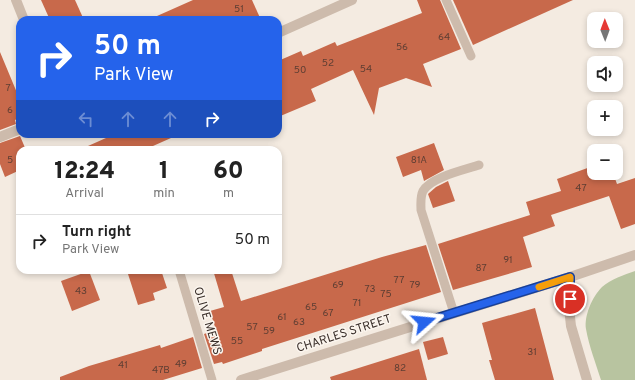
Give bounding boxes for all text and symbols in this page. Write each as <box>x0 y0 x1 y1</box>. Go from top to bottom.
house number: 51 <box>234 3 244 16</box>
north arrow <box>587 12 623 48</box>
map controls <box>587 12 623 180</box>
text: 50 m <box>94 29 161 65</box>
house number: 64 <box>438 31 450 44</box>
icon: right <box>28 32 80 84</box>
house number: 56 <box>396 41 408 54</box>
button: sound <box>587 56 623 92</box>
house number: 52 <box>322 57 334 70</box>
house number: 54 <box>360 63 372 76</box>
text: Park View <box>94 64 173 87</box>
house number: 50 <box>294 64 306 77</box>
house number: 7 <box>5 82 11 95</box>
button: + <box>587 100 623 136</box>
house number: 6 <box>7 104 13 117</box>
icon: left <box>75 108 97 130</box>
icon: ahead <box>117 108 139 130</box>
icon: ahead <box>159 108 181 130</box>
icon: right <box>201 108 223 130</box>
button: − <box>587 144 623 180</box>
house number: 5 <box>7 154 13 167</box>
house number: 81A <box>411 154 427 167</box>
text: 12:24 <box>54 157 115 187</box>
text: 1 <box>159 157 169 187</box>
text: 60 <box>213 157 244 187</box>
house number: 47 <box>575 182 587 195</box>
text: Arrival <box>65 186 104 202</box>
text: min <box>153 186 175 202</box>
text: m <box>223 186 234 202</box>
text: Turn right <box>62 223 131 242</box>
icon: right <box>28 230 50 252</box>
text: 50 m <box>235 231 270 250</box>
text: Park View <box>62 242 119 258</box>
house number: 91 <box>503 254 513 267</box>
house number: 87 <box>475 262 487 275</box>
house number: 77 <box>394 274 404 287</box>
house number: 69 <box>332 279 344 292</box>
house number: 79 <box>409 279 421 292</box>
pin <box>553 282 587 316</box>
house number: 73 <box>364 283 376 296</box>
house number: 43 <box>75 285 87 298</box>
street label: OLIVE MEWS <box>189 285 225 357</box>
house number: 75 <box>380 288 392 301</box>
icon: arrive <box>559 288 581 310</box>
house number: 71 <box>352 297 362 310</box>
house number: 65 <box>305 301 317 314</box>
position arrow <box>403 301 445 343</box>
house number: 67 <box>323 307 334 320</box>
house number: 61 <box>277 311 287 324</box>
street label: CHARLES STREET <box>295 311 393 357</box>
house number: 63 <box>293 316 305 329</box>
house number: 57 <box>246 321 258 334</box>
house number: 59 <box>263 325 275 338</box>
house number: 55 <box>231 335 243 348</box>
house number: 31 <box>527 346 537 359</box>
house number: 49 <box>175 358 187 371</box>
house number: 41 <box>118 359 128 372</box>
house number: 82 <box>394 362 406 375</box>
house number: 47B <box>152 364 170 377</box>

